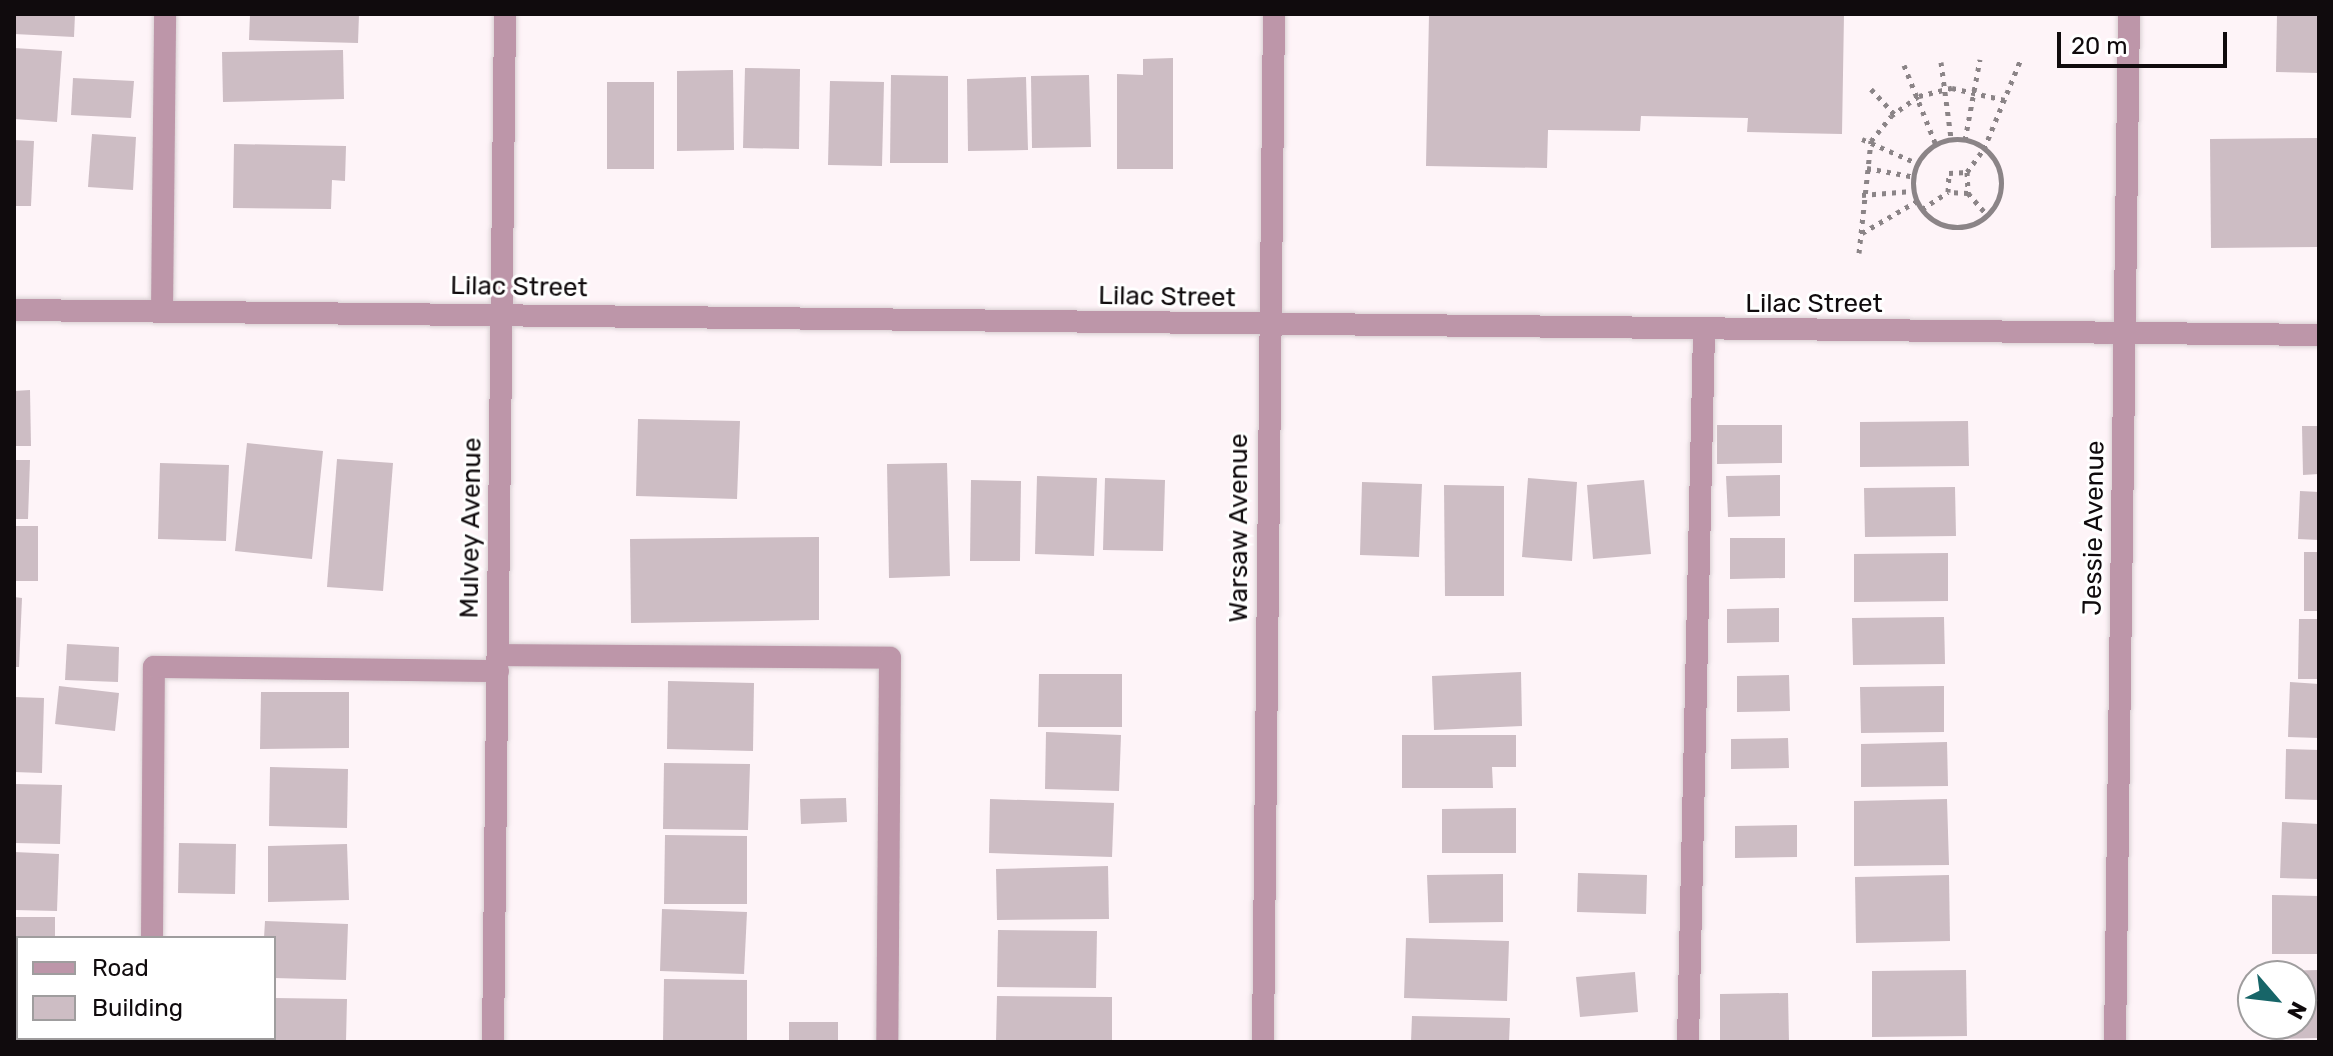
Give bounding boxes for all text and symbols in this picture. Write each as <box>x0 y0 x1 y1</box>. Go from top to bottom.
scale bar <box>2061 16 2231 66</box>
text: 20 m <box>2071 32 2128 60</box>
street label: Lilac Street <box>450 270 588 304</box>
street label: Lilac Street <box>1098 280 1236 314</box>
street label: Lilac Street <box>1745 288 1883 320</box>
street label: Warsaw Avenue <box>1223 433 1255 623</box>
street label: Mulvey Avenue <box>454 437 488 619</box>
street label: Jessie Avenue <box>2077 440 2111 616</box>
legend <box>16 936 276 1040</box>
text: Road <box>92 954 149 982</box>
north arrow <box>2237 960 2317 1040</box>
text: Building <box>92 994 183 1022</box>
text: N <box>2281 997 2313 1024</box>

